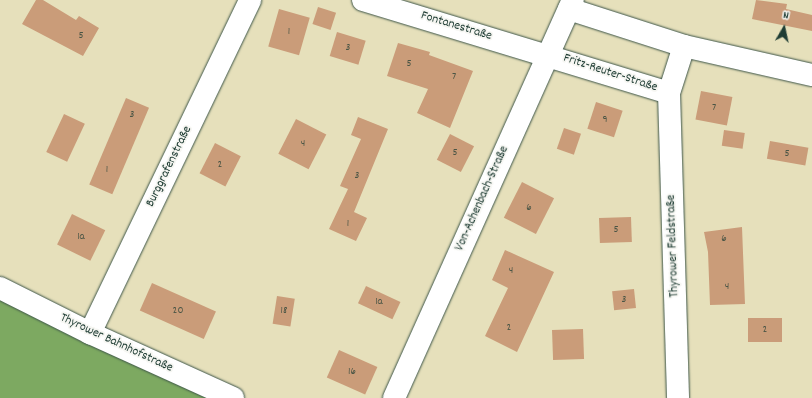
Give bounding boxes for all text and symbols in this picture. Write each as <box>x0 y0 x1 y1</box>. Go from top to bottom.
north arrow <box>764 8 804 48</box>
text: N <box>782 8 790 24</box>
street label: Fontanestraße <box>419 9 493 45</box>
house number: 1 <box>288 25 290 39</box>
house number: 5 <box>78 29 84 43</box>
house number: 3 <box>346 41 350 55</box>
street label: Fritz-Reuter-Straße <box>561 51 659 97</box>
house number: 5 <box>406 57 412 71</box>
house number: 7 <box>452 70 456 84</box>
house number: 7 <box>712 101 716 115</box>
house number: 3 <box>130 108 134 122</box>
house number: 9 <box>602 113 608 127</box>
street label: Burggrafenstraße <box>144 124 196 210</box>
house number: 4 <box>301 137 305 151</box>
street label: Von-Achenbach-Straße <box>453 144 513 254</box>
house number: 5 <box>452 146 458 160</box>
house number: 5 <box>784 147 790 161</box>
house number: 2 <box>218 158 222 172</box>
house number: 1 <box>106 163 108 177</box>
house number: 3 <box>355 169 359 183</box>
street label: Thyrower Feldstraße <box>664 194 684 298</box>
house number: 6 <box>526 201 532 215</box>
house number: 1 <box>347 217 349 231</box>
house number: 5 <box>613 223 619 237</box>
house number: 1a <box>77 230 85 244</box>
house number: 6 <box>721 232 727 246</box>
house number: 4 <box>509 264 513 278</box>
house number: 4 <box>725 280 729 294</box>
house number: 3 <box>622 293 626 307</box>
house number: 1a <box>375 295 383 309</box>
house number: 20 <box>173 304 183 318</box>
house number: 18 <box>281 304 287 318</box>
street label: Thyrower Bahnhofstraße <box>57 311 175 377</box>
house number: 2 <box>507 321 511 335</box>
house number: 2 <box>763 323 767 337</box>
house number: 16 <box>348 365 356 379</box>

